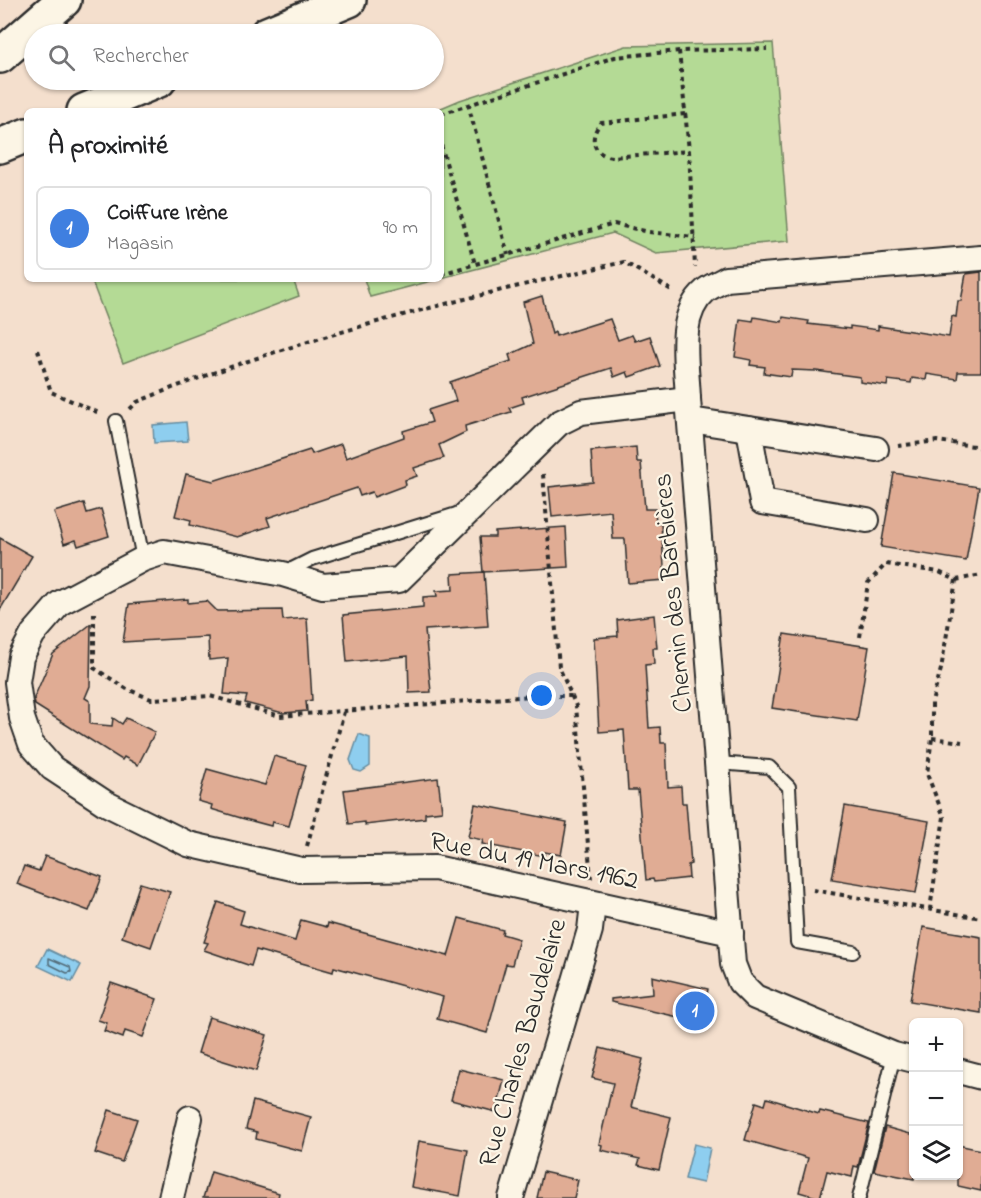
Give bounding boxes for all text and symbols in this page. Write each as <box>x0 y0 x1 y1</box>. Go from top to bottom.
search box <box>24 24 444 90</box>
icon: search <box>45 41 78 74</box>
text: Rechercher <box>93 41 189 73</box>
text: À proximité <box>48 128 168 166</box>
text: Coiffure Irène <box>107 198 228 230</box>
text: 1 <box>66 214 73 243</box>
text: 90 m <box>383 214 418 243</box>
text: Magasin <box>107 230 173 259</box>
street label: Chemin des Barbières <box>644 472 704 714</box>
your location <box>527 681 556 710</box>
street label: Rue du 19 Mars 1962 <box>426 823 642 901</box>
street label: Rue Charles Baudelaire <box>470 913 578 1172</box>
pin: 1 <box>676 988 714 1034</box>
map controls <box>909 1018 963 1180</box>
button: + <box>909 1018 963 1072</box>
button: − <box>909 1072 963 1126</box>
button: layers <box>909 1126 963 1180</box>

